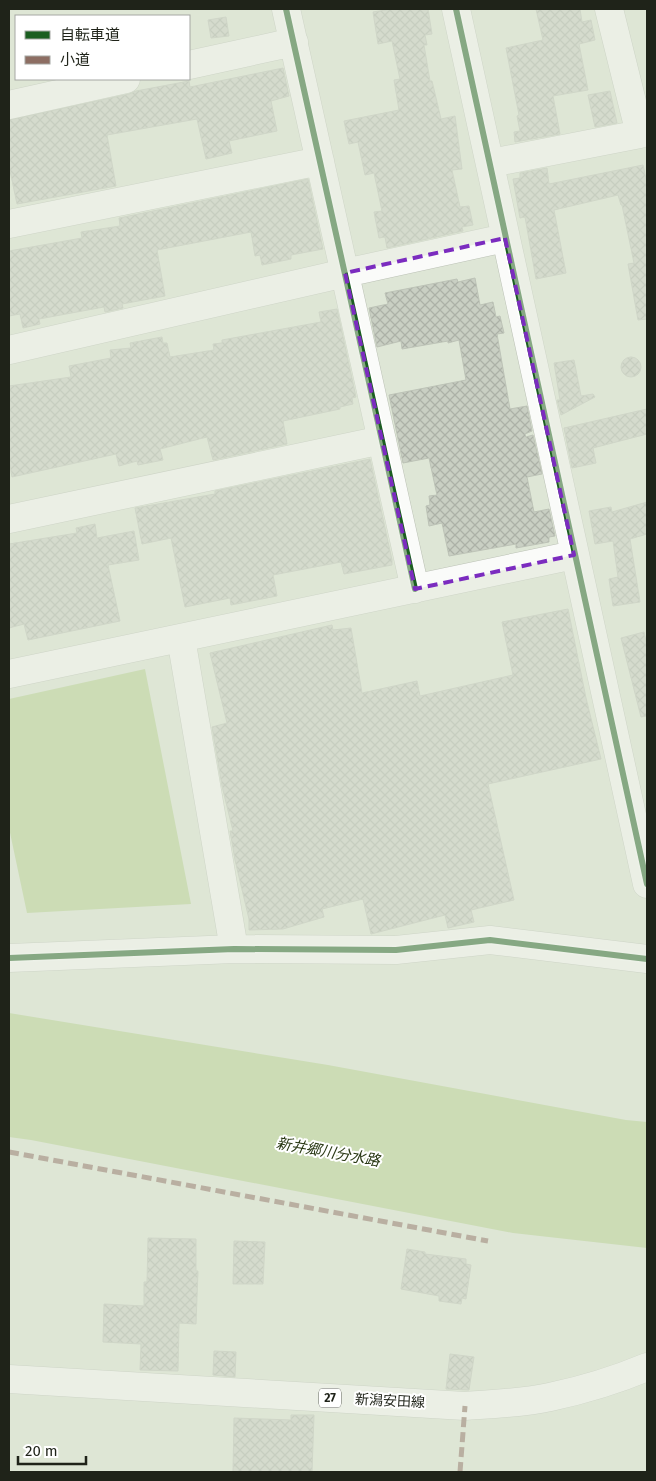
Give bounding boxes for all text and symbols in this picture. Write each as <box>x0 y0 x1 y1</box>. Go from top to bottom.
legend <box>15 15 190 80</box>
text: 自転車道 <box>60 26 120 44</box>
text: 小道 <box>60 51 90 69</box>
water label: 新井郷川分水路 <box>275 1134 383 1170</box>
road number: 27 <box>319 1389 341 1408</box>
street label: 新潟安田線 <box>355 1391 425 1411</box>
scale bar <box>18 1434 85 1466</box>
text: 20 m <box>25 1442 58 1460</box>

